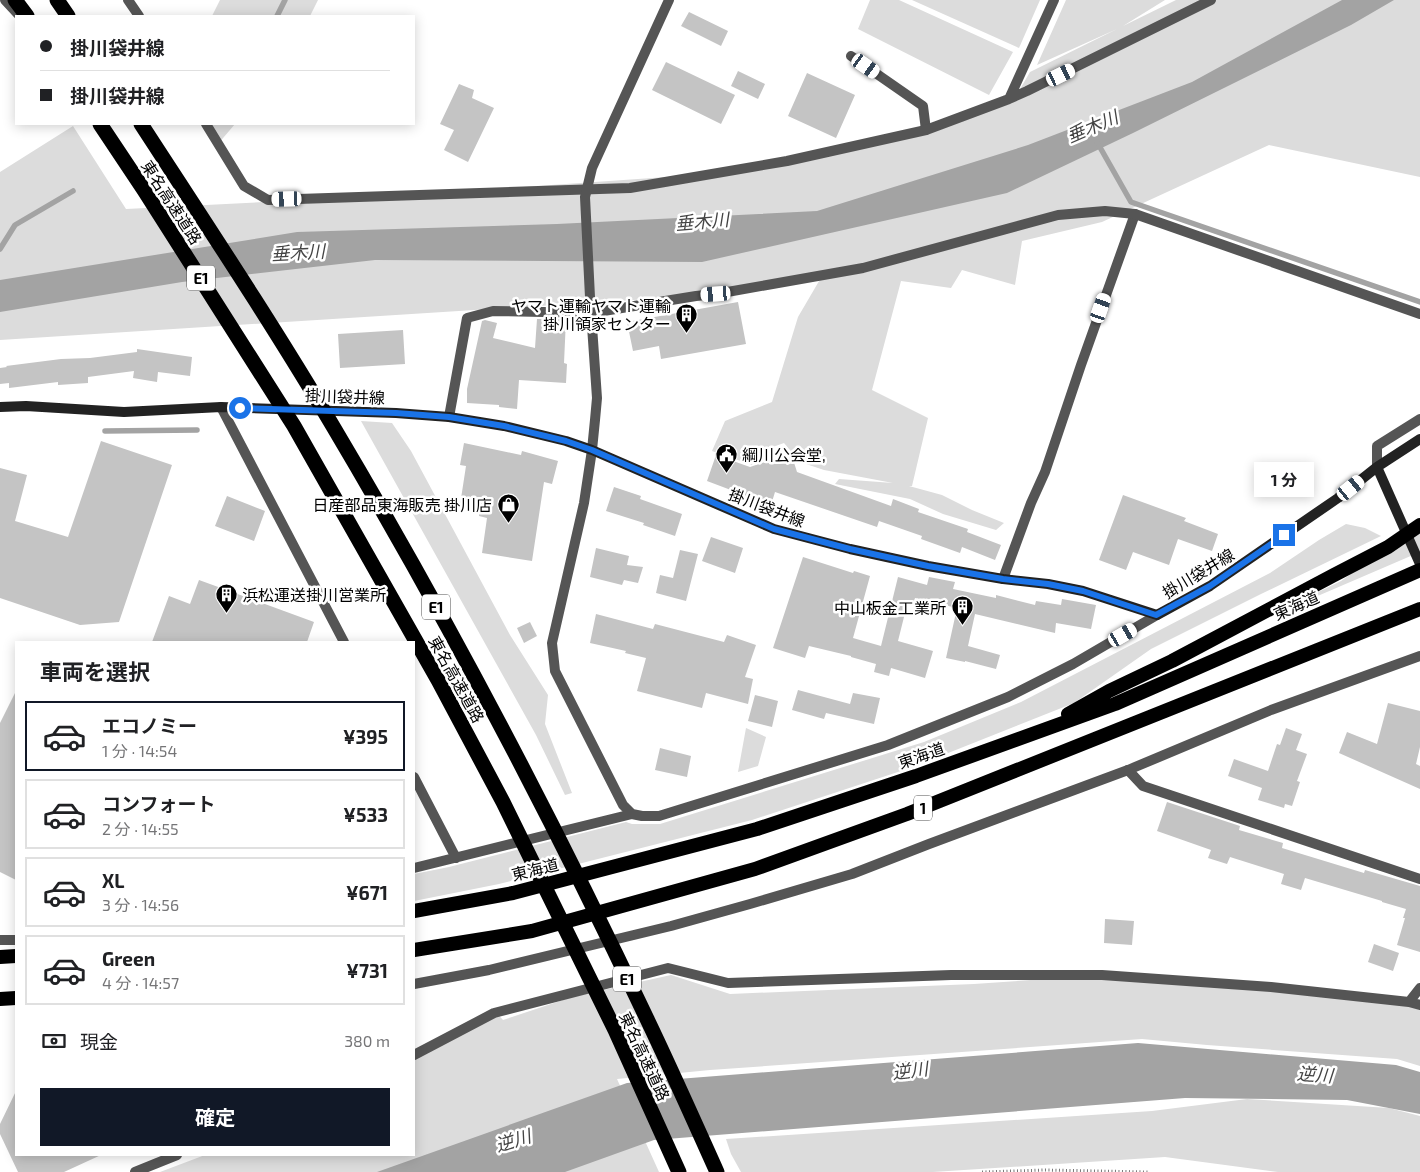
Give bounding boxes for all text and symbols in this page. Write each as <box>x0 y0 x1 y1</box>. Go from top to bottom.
text: 掛川袋井線 <box>70 36 165 59</box>
car <box>849 51 882 81</box>
car <box>1044 62 1077 88</box>
text: 掛川袋井線 <box>70 84 165 107</box>
water label: 垂木川 <box>1063 105 1123 147</box>
street label: 東名高速道路 <box>138 157 206 247</box>
car <box>271 191 302 207</box>
water label: 垂木川 <box>674 208 732 234</box>
water label: 垂木川 <box>270 239 328 264</box>
road number: E1 <box>187 266 215 290</box>
car <box>700 285 731 303</box>
car <box>1089 291 1112 325</box>
place label: ヤマト運輸ヤマト運輸 掛川領家センター <box>511 296 671 333</box>
building icon: ヤマト運輸ヤマト運輸 掛川領家センター <box>675 302 699 333</box>
street label: 掛川袋井線 <box>305 385 385 407</box>
route start <box>229 397 251 419</box>
public building icon: 綱川公会堂, <box>714 442 738 473</box>
place label: 綱川公会堂, <box>742 445 826 464</box>
callout: 1 分 <box>1254 462 1314 498</box>
text: 1 分 <box>1271 470 1297 489</box>
car <box>1334 473 1367 503</box>
street label: 掛川袋井線 <box>726 484 808 530</box>
shop icon: 日産部品東海販売 掛川店 <box>496 492 520 523</box>
place label: 日産部品東海販売 掛川店 <box>312 495 492 514</box>
route end <box>1273 524 1295 546</box>
street label: 掛川袋井線 <box>1159 544 1237 602</box>
building icon: 浜松運送掛川営業所 <box>214 582 238 613</box>
place label: 浜松運送掛川営業所 <box>242 585 386 604</box>
street label: 東海道 <box>1270 587 1322 623</box>
road number: E1 <box>422 594 450 620</box>
building icon: 中山板金工業所 <box>950 595 974 626</box>
place label: 中山板金工業所 <box>834 598 946 617</box>
car <box>1106 621 1139 649</box>
street label: 東名高速道路 <box>425 632 489 726</box>
text: 車両を選択 <box>40 658 150 684</box>
icon: car <box>42 714 87 759</box>
text: エコノミー <box>102 714 197 737</box>
text: ¥395 <box>343 725 388 748</box>
street label: 東海道 <box>895 738 947 772</box>
text: 1 分 · 14:54 <box>102 741 177 760</box>
icon: car <box>42 792 87 837</box>
text: コンフォート <box>102 792 215 815</box>
road number: 1 <box>914 796 932 820</box>
text: ¥533 <box>343 803 388 826</box>
text: 2 分 · 14:55 <box>102 819 179 838</box>
street label: 東海道 <box>509 854 561 884</box>
text: XL <box>102 869 124 892</box>
icon: car <box>42 870 87 915</box>
text: ¥671 <box>346 881 388 904</box>
text: 3 分 · 14:56 <box>102 895 179 914</box>
text: Green <box>102 947 155 970</box>
icon: car <box>42 948 87 993</box>
text: ¥731 <box>346 959 388 982</box>
road number: E1 <box>613 966 641 992</box>
text: 4 分 · 14:57 <box>102 973 179 992</box>
street label: 東名高速道路 <box>616 1008 674 1104</box>
icon: cash <box>40 1027 68 1055</box>
text: 現金 <box>80 1030 118 1053</box>
text: 380 m <box>344 1031 390 1050</box>
water label: 逆川 <box>891 1057 931 1083</box>
water label: 逆川 <box>1296 1062 1336 1086</box>
button: 確定 <box>40 1088 390 1146</box>
water label: 逆川 <box>493 1124 535 1156</box>

